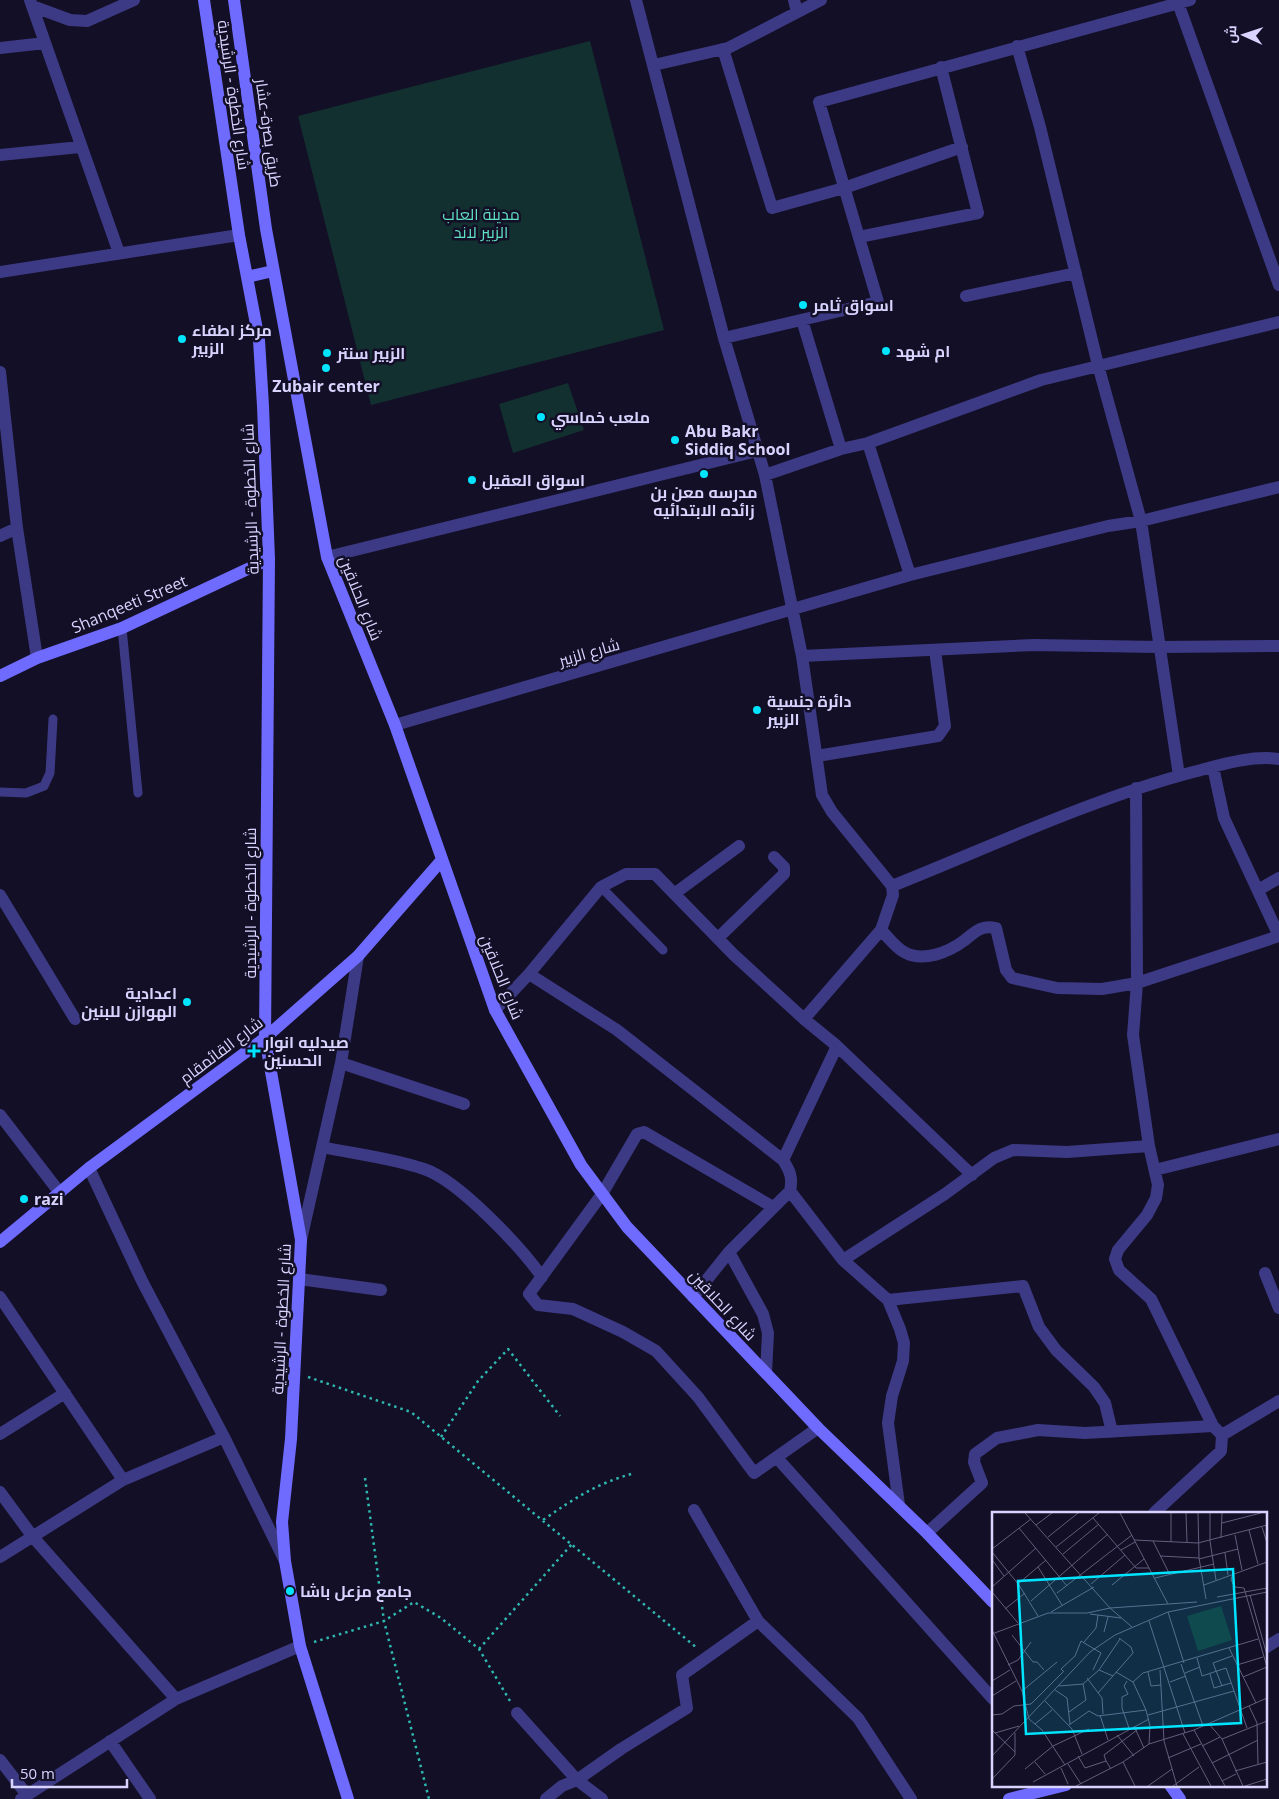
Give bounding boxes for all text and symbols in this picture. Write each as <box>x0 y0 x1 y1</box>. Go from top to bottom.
north arrow <box>1219 10 1269 60</box>
street label: شارع الخطوة - الرشيدية <box>212 19 255 171</box>
text: ش <box>1221 25 1240 44</box>
street label: طريق بصرة-عشار <box>250 76 288 189</box>
park label: مدينة العاب الزبير لاند <box>442 203 520 243</box>
place label: اسواق ثامر <box>812 294 894 316</box>
marker: اسواق ثامر <box>797 299 809 311</box>
place label: مركز اطفاء الزبير <box>191 319 272 359</box>
marker: مركز اطفاء الزبير <box>176 333 188 345</box>
place label: ام شهد <box>896 340 950 363</box>
place label: الزبير سنتر <box>336 342 405 364</box>
marker: ام شهد <box>880 345 892 357</box>
marker: الزبير سنتر <box>321 347 333 359</box>
marker: Zubair center <box>320 362 332 374</box>
place label: Zubair center <box>272 375 380 397</box>
place label: ملعب خماسي <box>551 406 650 430</box>
marker: ملعب خماسي <box>535 411 547 423</box>
place label: Abu Bakr Siddiq School <box>685 420 790 460</box>
street label: شارع الخطوة - الرشيدية <box>236 423 265 575</box>
marker: Abu Bakr Siddiq School <box>669 434 681 446</box>
marker: مدرسه معن بن زائده الابتدائيه <box>698 468 710 480</box>
place label: اسواق العقيل <box>482 469 585 491</box>
marker: اسواق العقيل <box>466 474 478 486</box>
place label: مدرسه معن بن زائده الابتدائيه <box>650 481 758 521</box>
street label: شارع الحلاقين <box>333 552 388 644</box>
street label: Shanqeeti Street <box>68 570 190 638</box>
street label: شارع الزبير <box>555 633 622 672</box>
place label: دائرة جنسية الزبير <box>766 690 851 730</box>
marker: دائرة جنسية الزبير <box>751 704 763 716</box>
street label: شارع الخطوة - الرشيدية <box>239 827 262 979</box>
street label: شارع الحلاقين <box>474 931 529 1023</box>
place label: اعدادية الهوازن للبنين <box>81 982 177 1022</box>
marker: اعدادية الهوازن للبنين <box>181 996 193 1008</box>
street label: شارع القائمقام <box>175 1011 268 1089</box>
place label: صيدليه انوار الحسنين <box>263 1031 349 1071</box>
marker: صيدليه انوار الحسنين <box>248 1045 260 1057</box>
place label: razi <box>34 1188 64 1210</box>
marker: razi <box>18 1193 30 1205</box>
street label: شارع الخطوة - الرشيدية <box>266 1243 297 1395</box>
street label: شارع الحلاقين <box>684 1265 762 1346</box>
inset map <box>992 1512 1266 1786</box>
place label: جامع مزعل باشا <box>300 1580 412 1602</box>
marker: جامع مزعل باشا <box>284 1585 296 1597</box>
scale bar <box>12 1756 128 1788</box>
text: 50 m <box>20 1763 55 1783</box>

